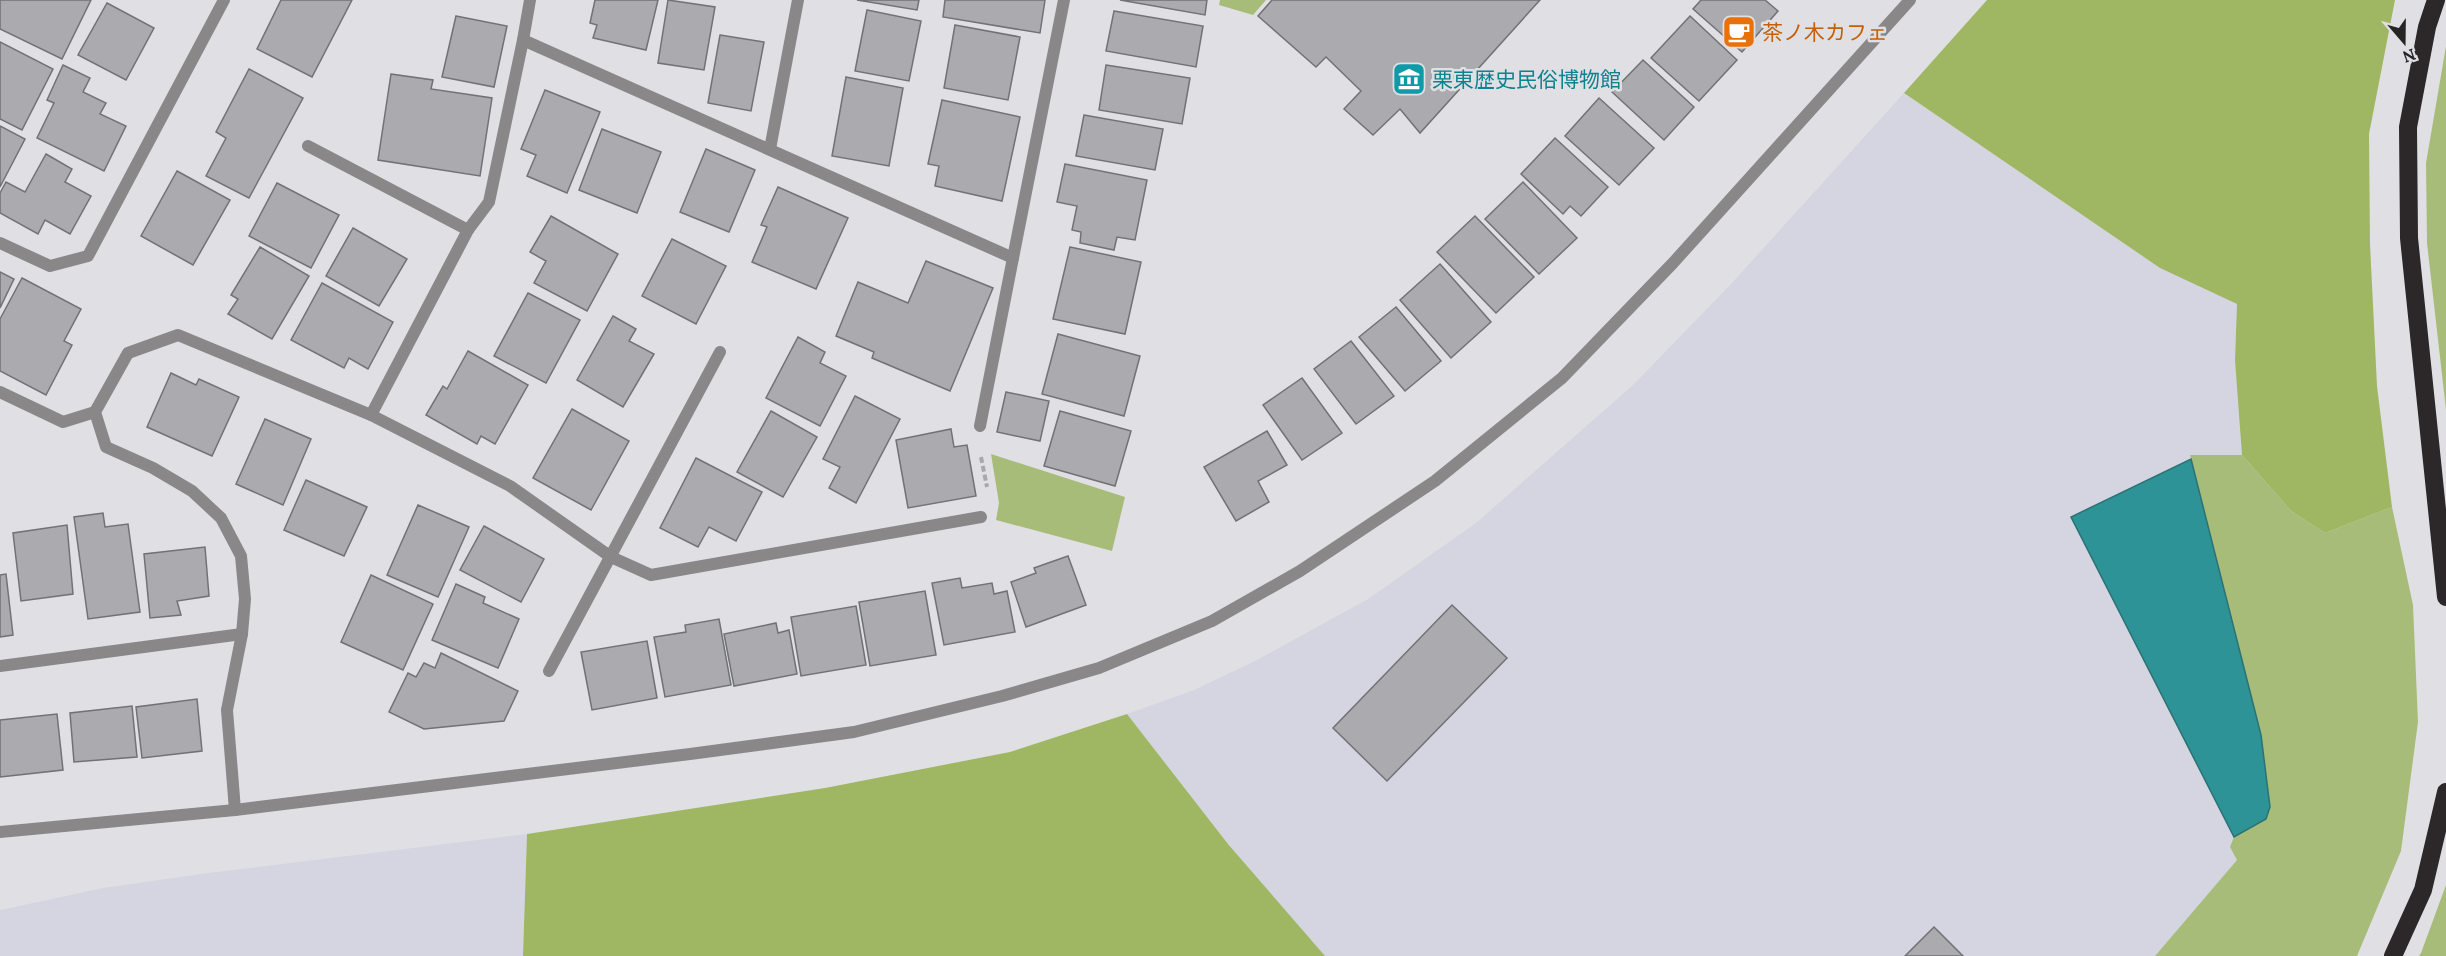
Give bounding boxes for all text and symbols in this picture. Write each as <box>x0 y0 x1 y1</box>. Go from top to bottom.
north arrow <box>2374 12 2434 72</box>
cafe icon: 茶ノ木カフェ <box>1721 14 1757 50</box>
place label: 茶ノ木カフェ <box>1762 19 1888 46</box>
text: N <box>2400 45 2418 68</box>
museum icon: 栗東歴史民俗博物館 <box>1391 61 1427 97</box>
place label: 栗東歴史民俗博物館 <box>1432 66 1621 93</box>

